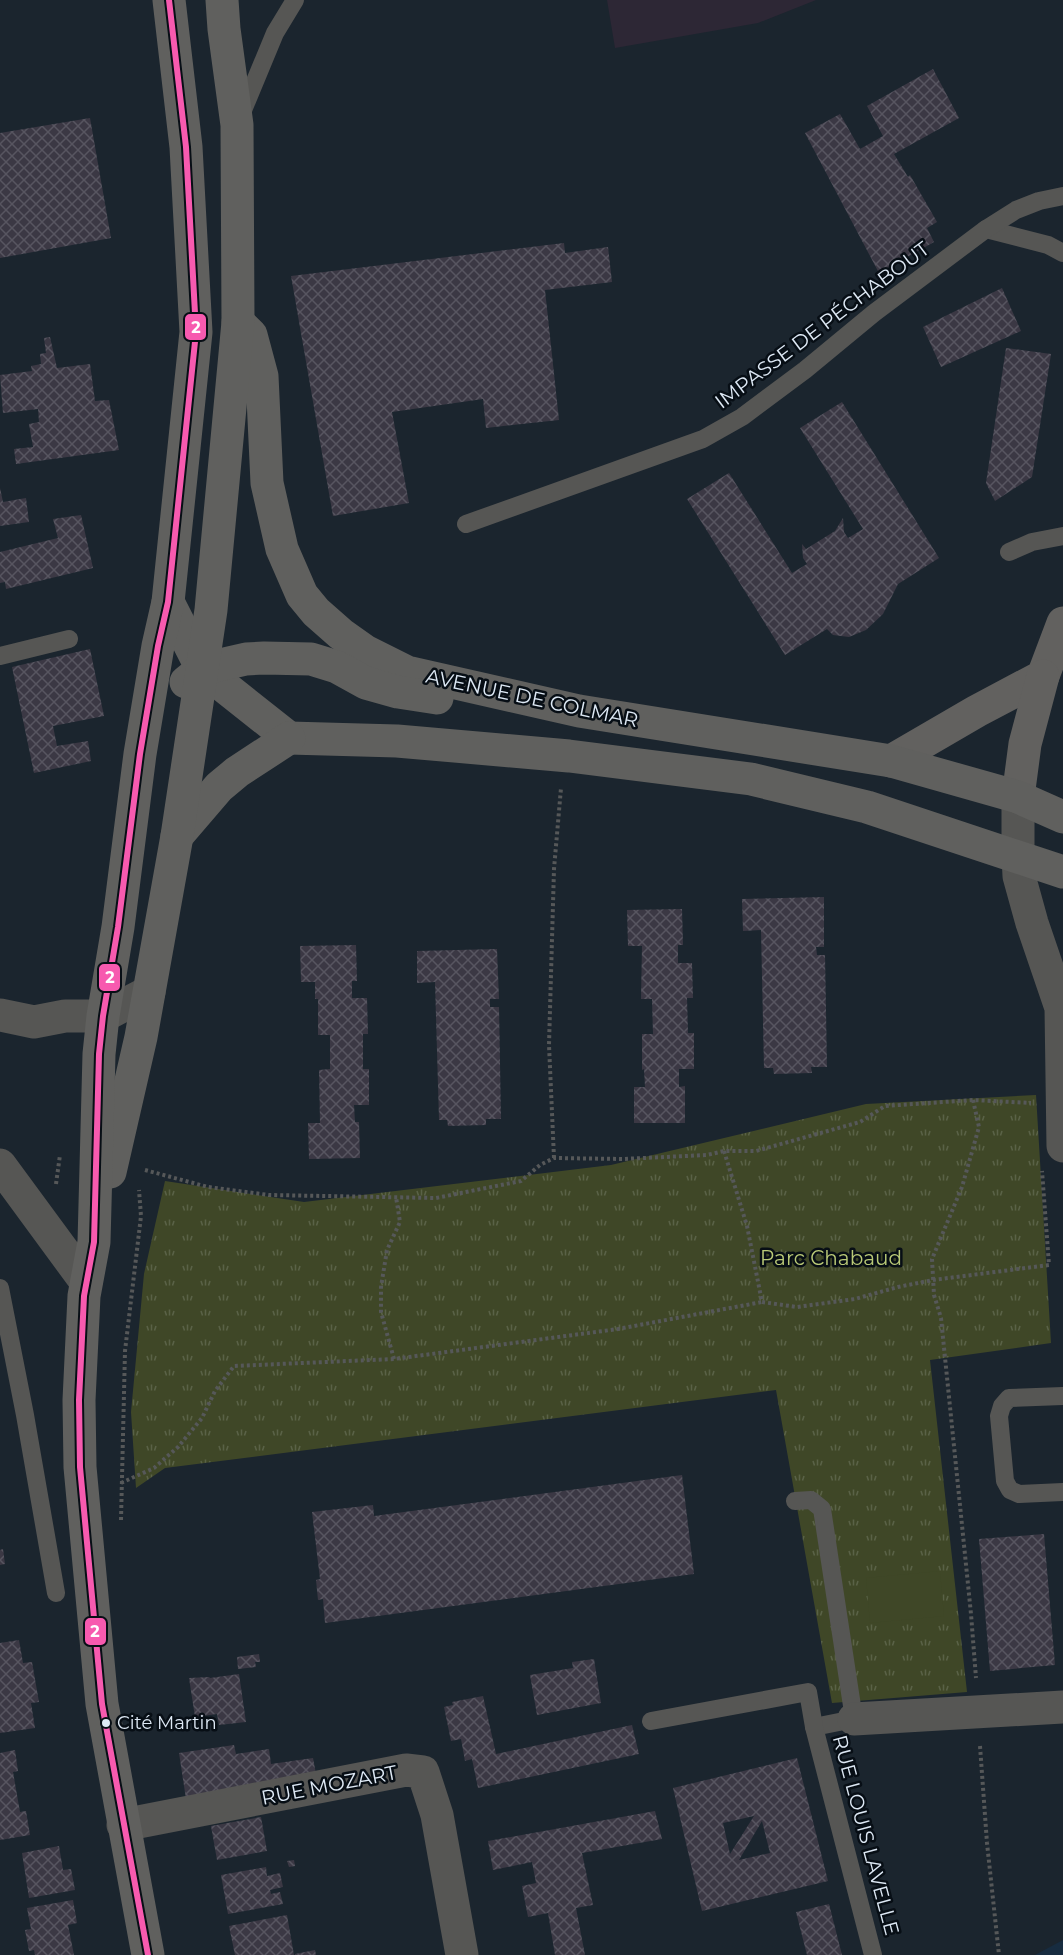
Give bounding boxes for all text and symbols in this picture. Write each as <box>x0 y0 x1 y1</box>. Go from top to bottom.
street label: IMPASSE DE PÉCHABOUT <box>710 236 934 414</box>
line badge: 2 <box>184 313 207 341</box>
text: 2 <box>191 318 201 337</box>
street label: AVENUE DE COLMAR <box>424 664 640 732</box>
line badge: 2 <box>98 963 121 992</box>
text: 2 <box>105 968 115 987</box>
park label: Parc Chabaud <box>760 1246 902 1270</box>
line badge: 2 <box>84 1617 107 1646</box>
text: 2 <box>90 1622 100 1641</box>
place label: Cité Martin <box>117 1712 217 1734</box>
marker: Cité Martin <box>100 1717 112 1729</box>
street label: RUE LOUIS LAVELLE <box>828 1732 904 1938</box>
street label: RUE MOZART <box>259 1760 399 1810</box>

